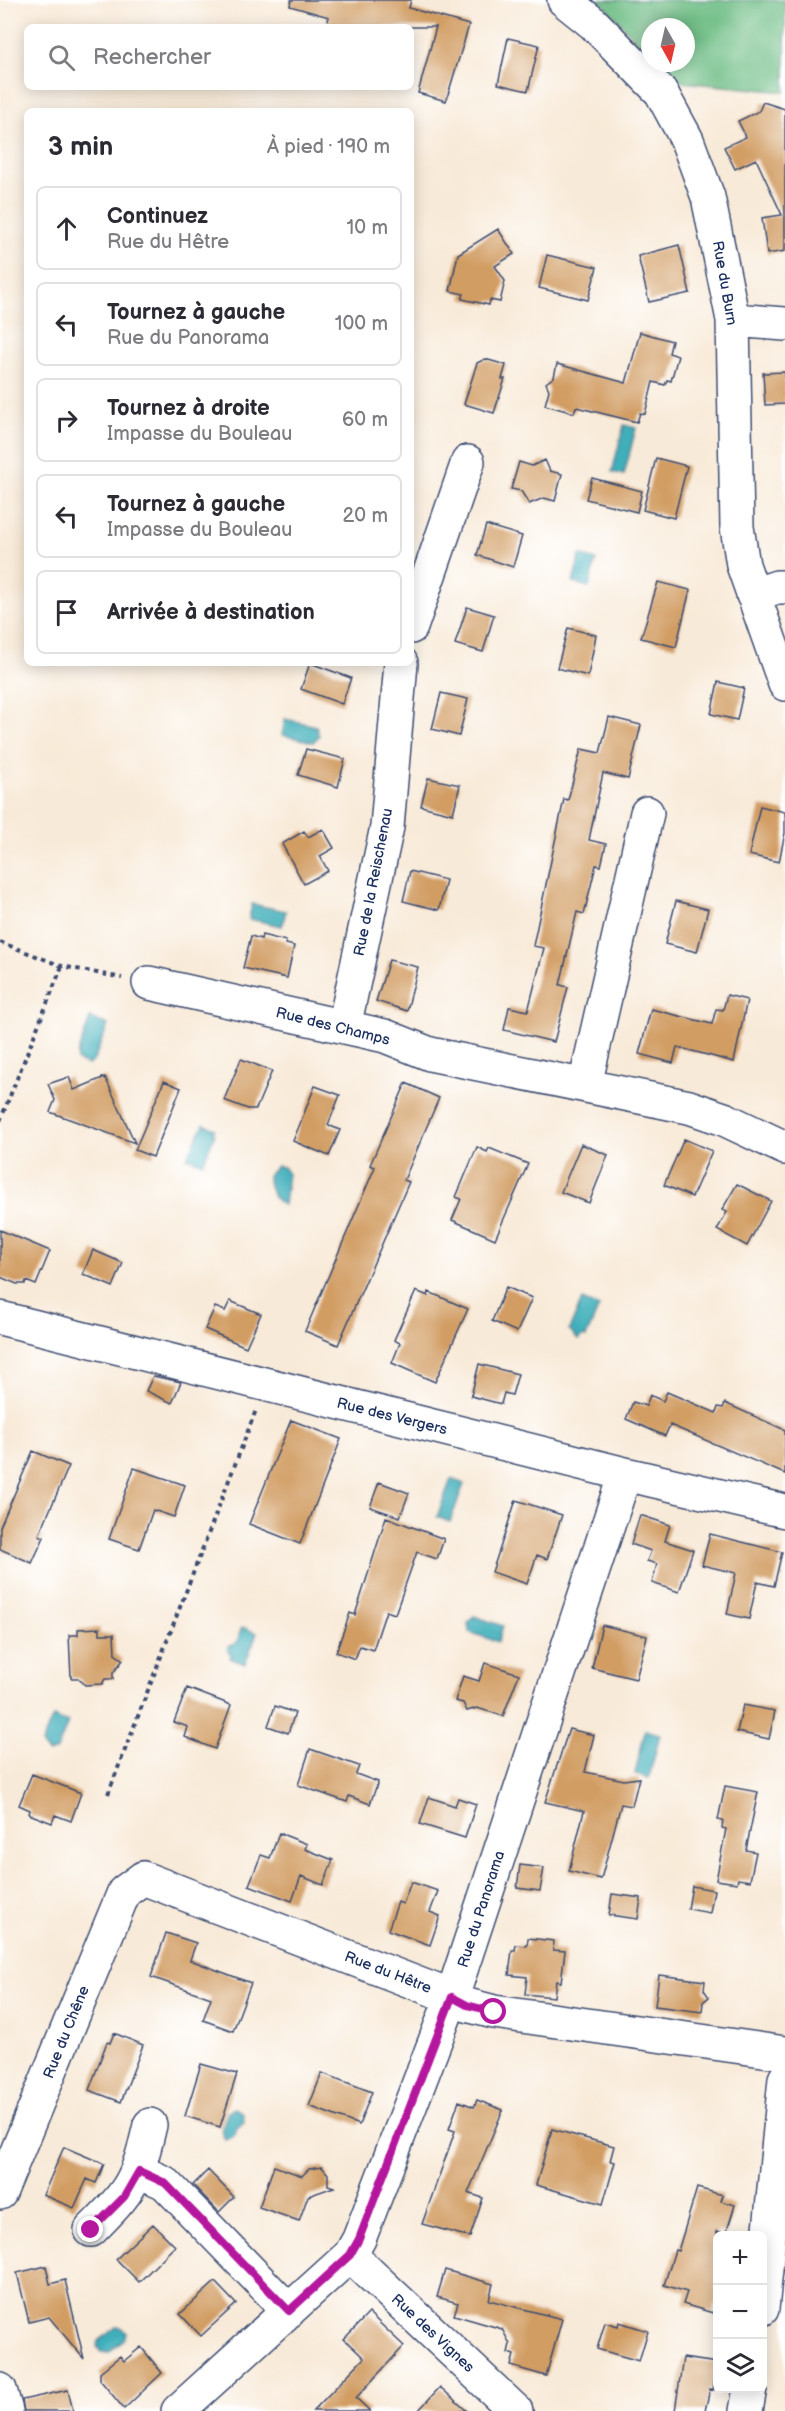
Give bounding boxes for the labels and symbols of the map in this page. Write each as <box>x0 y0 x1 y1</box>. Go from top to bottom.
north arrow <box>641 18 695 72</box>
street label: Rue du Burn <box>708 239 741 327</box>
street label: Rue de la Reischenau <box>350 807 397 958</box>
street label: Rue des Champs <box>274 1003 392 1050</box>
street label: Rue des Vergers <box>335 1394 450 1440</box>
street label: Rue du Panorama <box>454 1848 509 1970</box>
street label: Rue du Hêtre <box>342 1947 434 1998</box>
street label: Rue du Chêne <box>39 1983 94 2081</box>
route start <box>480 1998 506 2024</box>
route end <box>77 2216 103 2242</box>
street label: Rue des Vignes <box>387 2290 479 2377</box>

